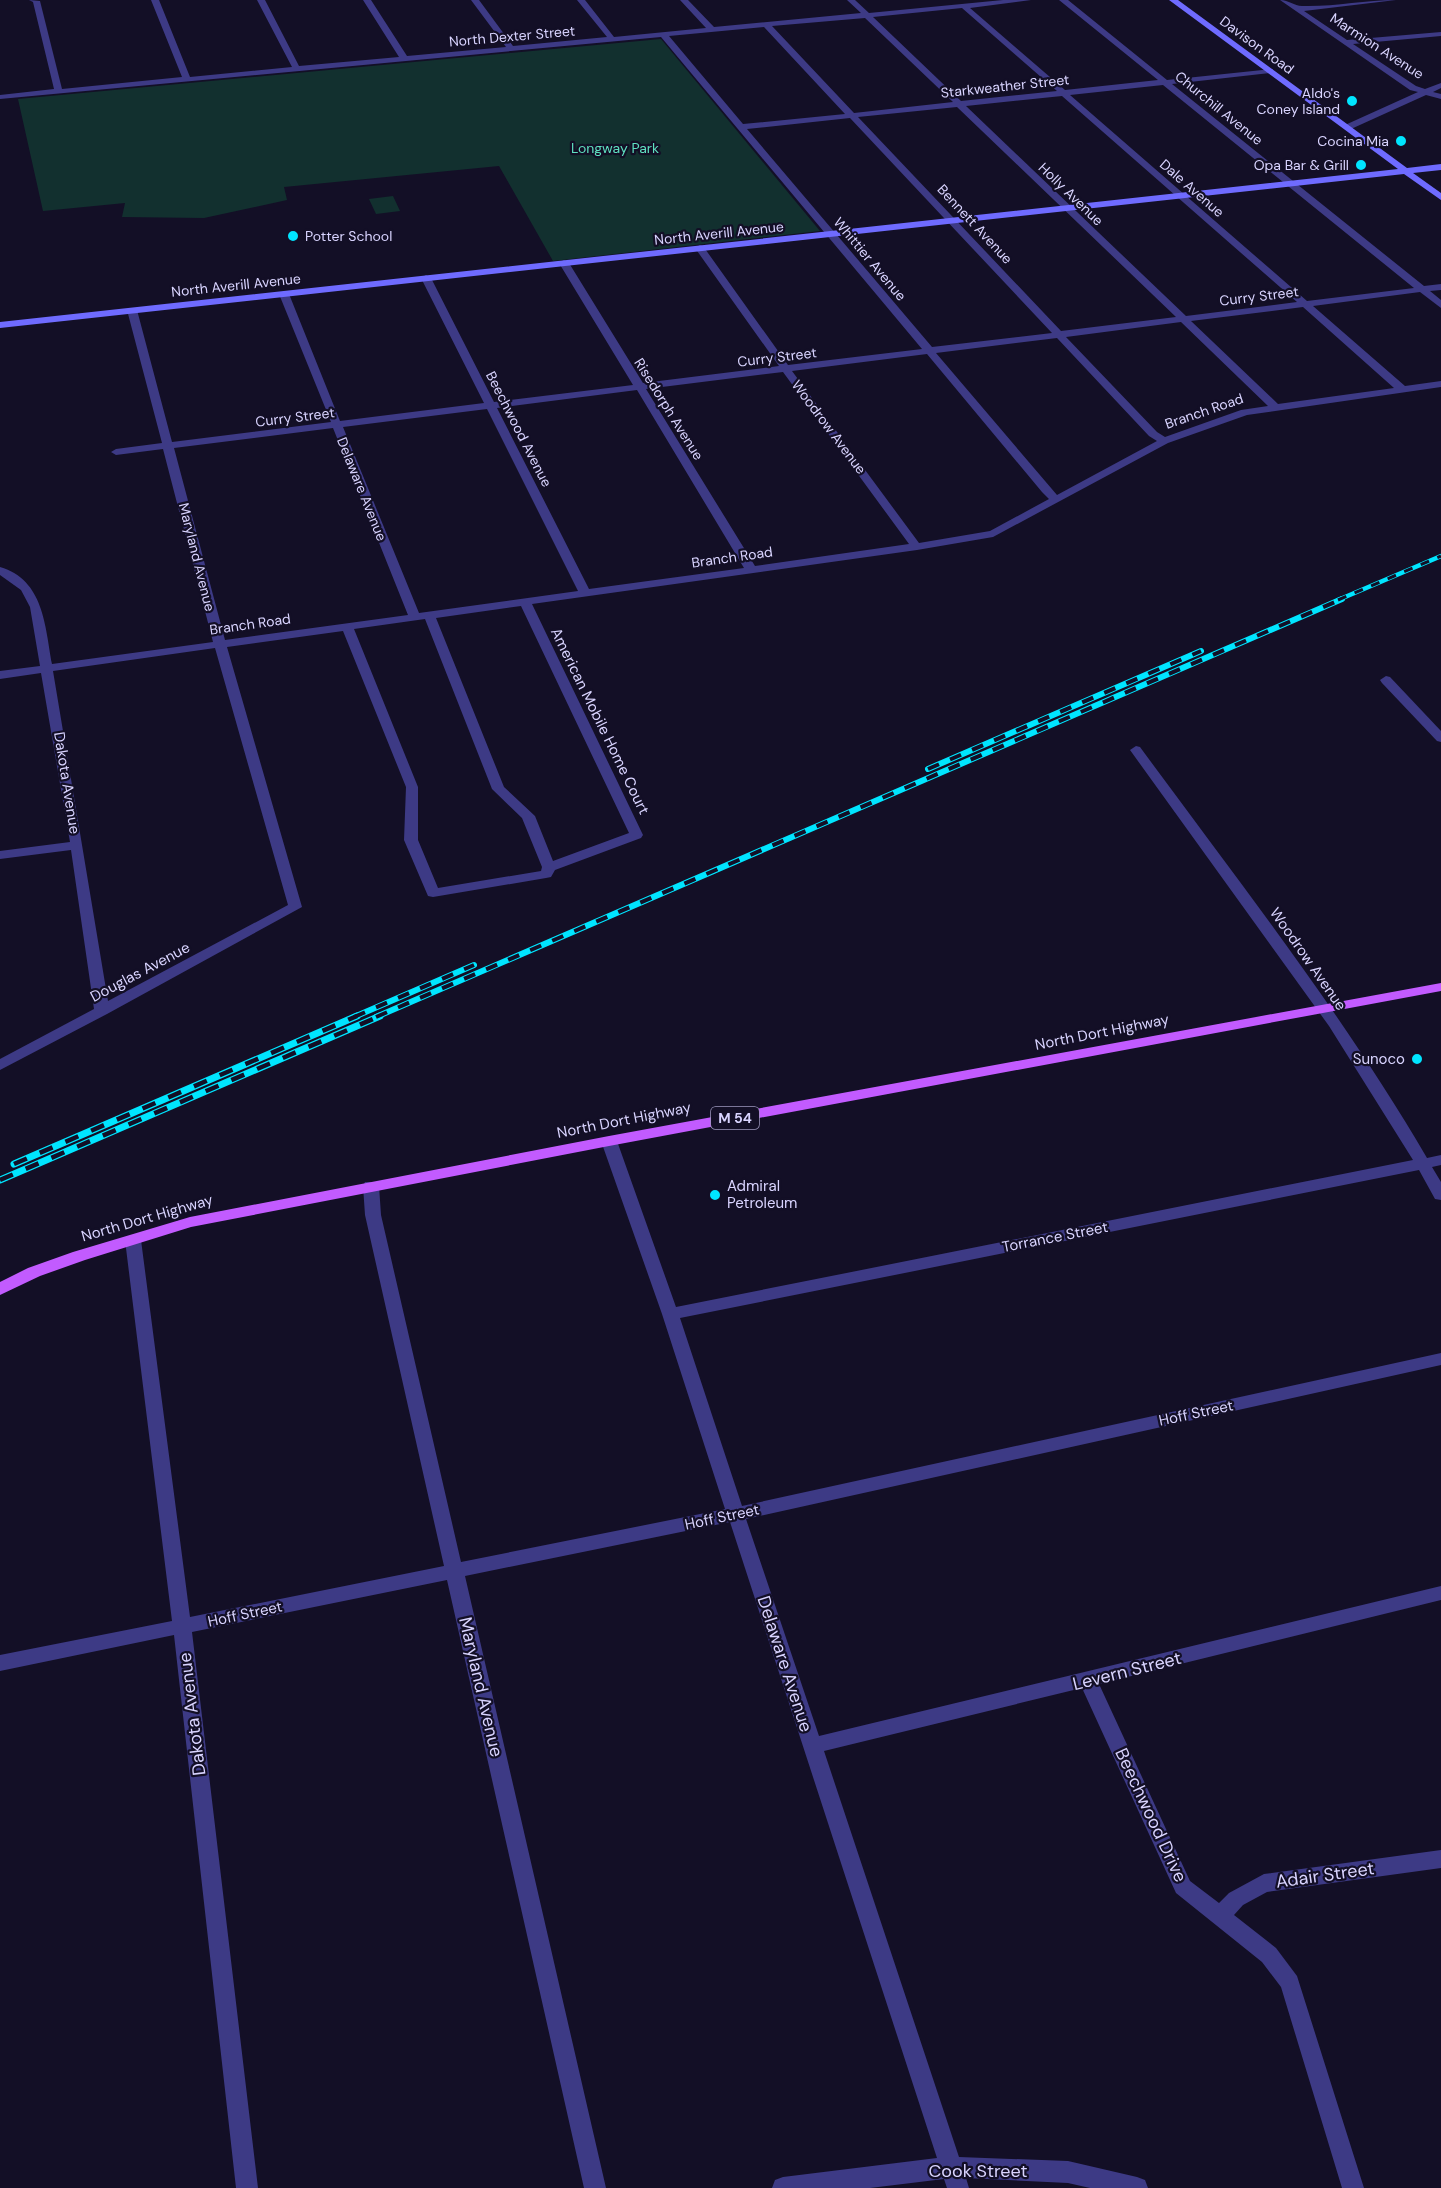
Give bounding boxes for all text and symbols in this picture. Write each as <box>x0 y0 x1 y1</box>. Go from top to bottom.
street label: Marmion Avenue <box>1327 9 1427 83</box>
street label: Davison Road <box>1216 12 1298 78</box>
street label: North Dexter Street <box>448 22 576 50</box>
street label: Churchill Avenue <box>1171 67 1267 149</box>
street label: Starkweather Street <box>940 70 1070 102</box>
place label: Aldo's Coney Island <box>1257 84 1340 118</box>
marker: Aldo's Coney Island <box>1345 94 1359 108</box>
place label: Cocina Mia <box>1317 132 1389 150</box>
marker: Cocina Mia <box>1394 134 1408 148</box>
park label: Longway Park <box>571 139 659 157</box>
street label: Dale Avenue <box>1156 155 1228 221</box>
place label: Opa Bar & Grill <box>1254 156 1349 174</box>
marker: Opa Bar & Grill <box>1354 158 1368 172</box>
street label: Holly Avenue <box>1035 159 1107 229</box>
street label: Bennett Avenue <box>933 180 1017 268</box>
street label: Whittier Avenue <box>830 213 910 305</box>
street label: North Averill Avenue <box>653 217 785 249</box>
place label: Potter School <box>305 227 392 245</box>
marker: Potter School <box>286 229 300 243</box>
street label: North Averill Avenue <box>170 269 302 301</box>
street label: Curry Street <box>1218 282 1300 310</box>
street label: Curry Street <box>736 343 818 371</box>
street label: Risedorph Avenue <box>630 355 708 463</box>
street label: Beechwood Avenue <box>482 368 556 490</box>
street label: Woodrow Avenue <box>788 376 870 478</box>
street label: Branch Road <box>1162 389 1246 433</box>
street label: Curry Street <box>254 403 336 431</box>
street label: Delaware Avenue <box>333 434 391 544</box>
street label: Maryland Avenue <box>175 501 219 613</box>
street label: Branch Road <box>690 542 774 572</box>
street label: Branch Road <box>208 609 292 639</box>
street label: American Mobile Home Court <box>546 624 654 818</box>
street label: Dakota Avenue <box>49 731 85 835</box>
street label: Woodrow Avenue <box>1265 904 1351 1014</box>
street label: Douglas Avenue <box>87 937 193 1007</box>
street label: North Dort Highway <box>1033 1009 1171 1055</box>
place label: Sunoco <box>1353 1049 1405 1069</box>
marker: Sunoco <box>1410 1052 1424 1066</box>
street label: North Dort Highway <box>555 1097 693 1143</box>
road number: M 54 <box>711 1107 759 1129</box>
place label: Admiral Petroleum <box>727 1176 797 1213</box>
marker: Admiral Petroleum <box>708 1188 722 1202</box>
street label: North Dort Highway <box>79 1189 216 1246</box>
street label: Torrance Street <box>1000 1217 1110 1257</box>
street label: Hoff Street <box>1157 1395 1235 1431</box>
street label: Hoff Street <box>683 1499 761 1535</box>
street label: Delaware Avenue <box>752 1593 818 1735</box>
street label: Hoff Street <box>206 1596 284 1632</box>
street label: Maryland Avenue <box>453 1615 509 1759</box>
street label: Levern Street <box>1070 1646 1184 1696</box>
street label: Dakota Avenue <box>173 1651 211 1777</box>
street label: Beechwood Drive <box>1109 1744 1193 1886</box>
street label: Adair Street <box>1274 1856 1376 1894</box>
street label: Cook Street <box>928 2159 1028 2183</box>

